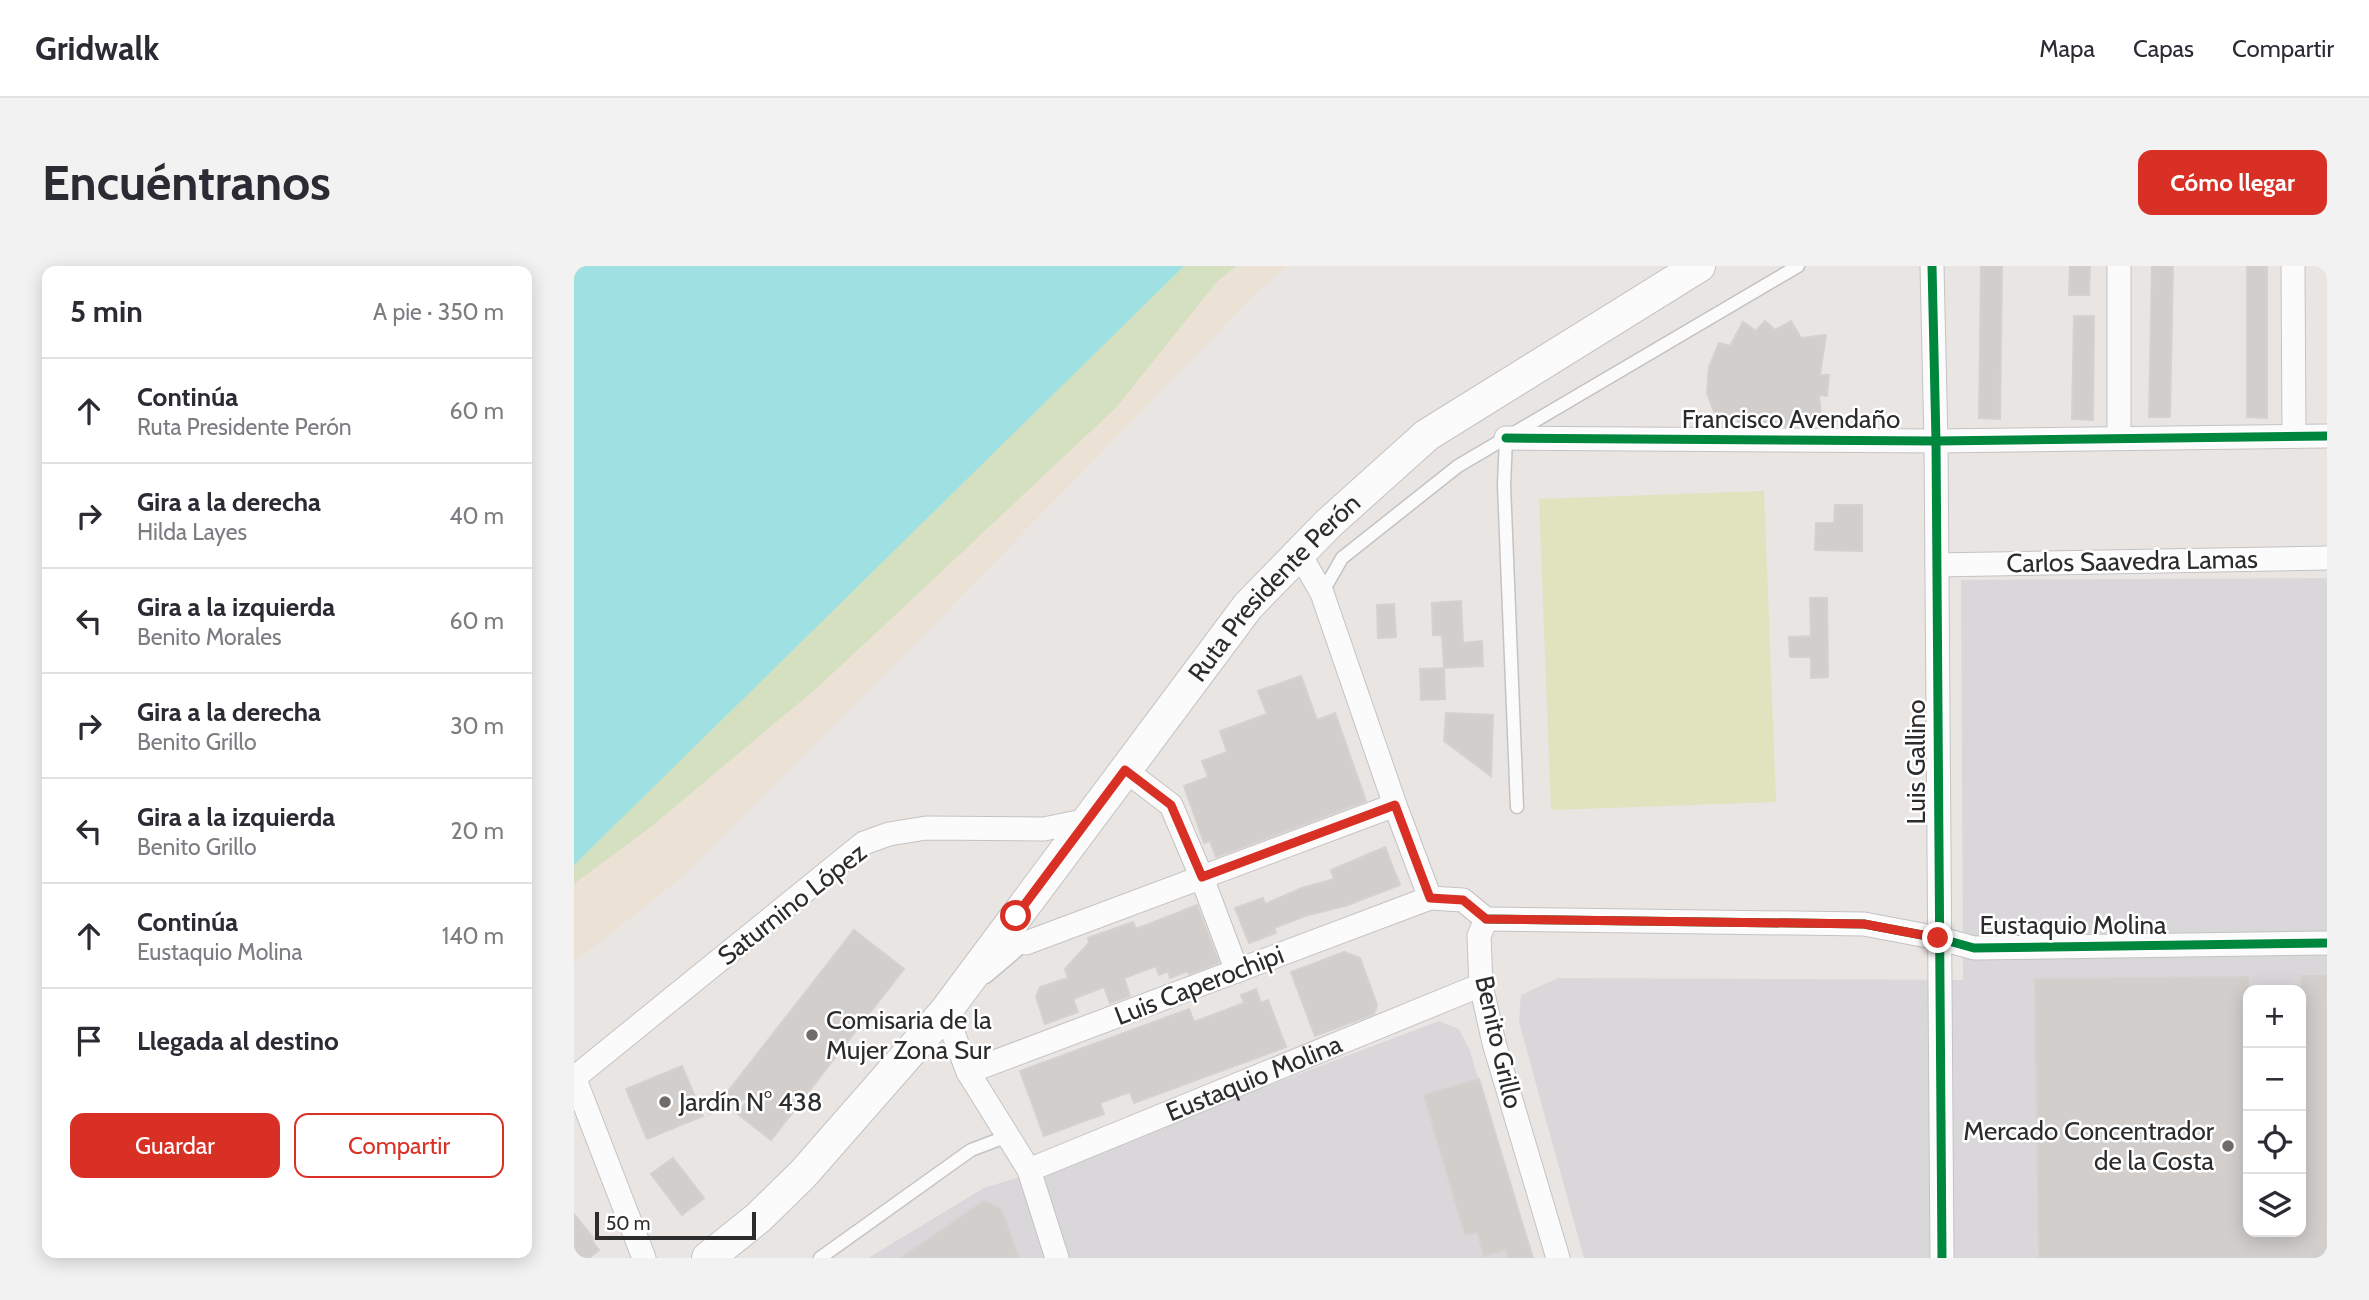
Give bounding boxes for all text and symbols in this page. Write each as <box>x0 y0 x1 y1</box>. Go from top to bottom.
text: Gridwalk <box>35 28 159 68</box>
text: Mapa <box>2039 34 2095 63</box>
text: Capas <box>2133 34 2194 63</box>
text: Compartir <box>2232 34 2334 63</box>
button: Cómo llegar <box>2138 150 2327 215</box>
text: Encuéntranos <box>42 153 331 212</box>
text: 5 min <box>70 293 143 330</box>
text: A pie · 350 m <box>373 298 504 326</box>
text: Continúa <box>137 381 238 413</box>
icon: ahead <box>70 392 108 430</box>
text: 60 m <box>450 397 504 425</box>
street label: Francisco Avendaño <box>1682 403 1900 435</box>
text: Ruta Presidente Perón <box>137 413 352 441</box>
text: Gira a la derecha <box>137 486 321 518</box>
street label: Ruta Presidente Perón <box>1181 487 1367 688</box>
icon: right <box>70 497 108 535</box>
text: 40 m <box>449 502 504 530</box>
text: Hilda Layes <box>137 518 247 546</box>
street label: Carlos Saavedra Lamas <box>2006 543 2258 579</box>
text: Gira a la izquierda <box>137 591 335 623</box>
icon: left <box>70 602 108 640</box>
text: 60 m <box>450 607 504 635</box>
text: Benito Morales <box>137 623 282 651</box>
text: Gira a la derecha <box>137 696 321 728</box>
street label: Luis Gallino <box>1900 699 1932 825</box>
icon: right <box>70 707 108 745</box>
text: 30 m <box>450 712 504 740</box>
text: Benito Grillo <box>137 728 257 756</box>
text: Gira a la izquierda <box>137 801 335 833</box>
icon: left <box>70 812 108 850</box>
text: 20 m <box>451 817 504 845</box>
text: Benito Grillo <box>137 833 257 861</box>
street label: Saturnino López <box>711 836 873 972</box>
route start <box>1000 900 1031 931</box>
text: Continúa <box>137 906 238 938</box>
street label: Eustaquio Molina <box>1979 909 2167 941</box>
icon: ahead <box>70 917 108 955</box>
text: 140 m <box>442 922 504 950</box>
route end <box>1922 922 1953 953</box>
text: Eustaquio Molina <box>137 938 303 966</box>
street label: Luis Caperochipi <box>1110 938 1288 1032</box>
street label: Benito Grillo <box>1468 973 1530 1111</box>
map controls <box>2243 985 2306 1237</box>
button: + <box>2243 985 2306 1048</box>
place label: Comisaria de la Mujer Zona Sur <box>826 1004 992 1066</box>
icon: arrive <box>70 1022 108 1060</box>
text: Llegada al destino <box>137 1025 339 1057</box>
marker: Comisaria de la Mujer Zona Sur <box>804 1027 820 1043</box>
street label: Eustaquio Molina <box>1161 1027 1347 1128</box>
button: − <box>2243 1048 2306 1111</box>
place label: Jardín N° 438 <box>678 1086 823 1118</box>
marker: Jardín N° 438 <box>657 1094 673 1110</box>
button: locate <box>2243 1111 2306 1174</box>
button: Guardar <box>70 1113 280 1178</box>
button: Compartir <box>294 1113 504 1178</box>
place label: Mercado Concentrador de la Costa <box>1963 1115 2215 1177</box>
marker: Mercado Concentrador de la Costa <box>2220 1138 2236 1154</box>
button: layers <box>2243 1174 2306 1237</box>
scale bar <box>595 1209 756 1241</box>
text: 50 m <box>606 1212 650 1235</box>

